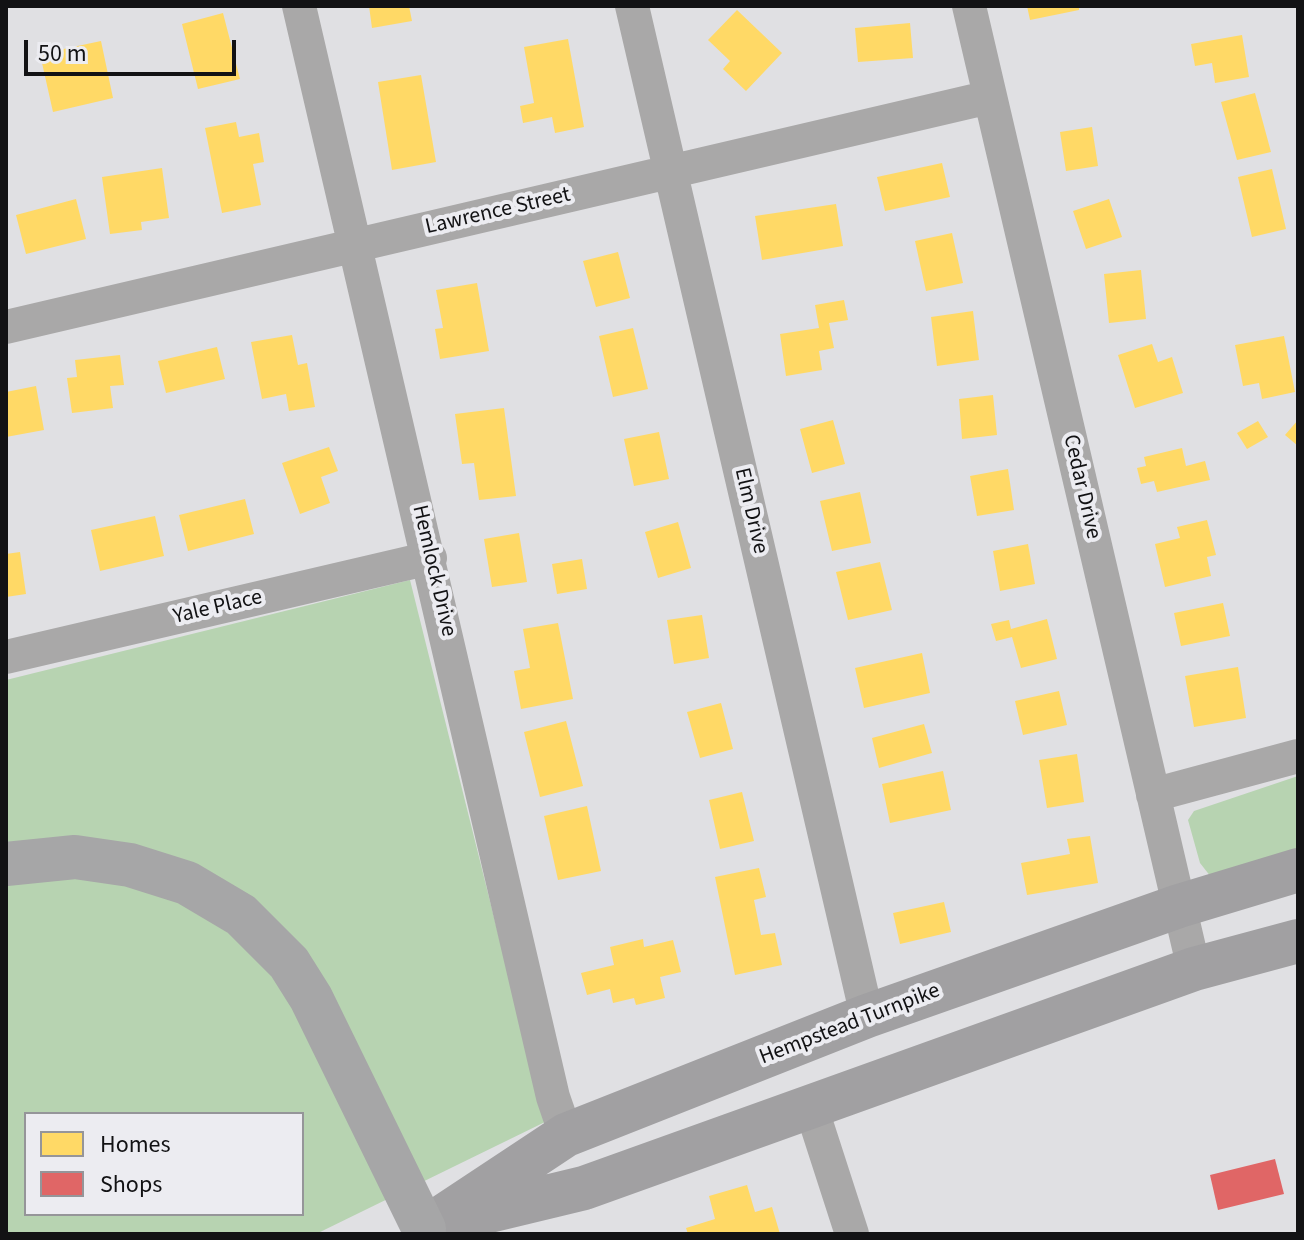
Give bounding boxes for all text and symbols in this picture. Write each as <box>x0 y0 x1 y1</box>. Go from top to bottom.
scale bar <box>28 24 240 74</box>
text: 50 m <box>38 36 87 71</box>
street label: Lawrence Street <box>423 182 573 242</box>
street label: Cedar Drive <box>1056 432 1106 542</box>
street label: Elm Drive <box>727 465 773 557</box>
street label: Hemlock Drive <box>405 503 461 639</box>
street label: Yale Place <box>171 585 265 631</box>
street label: Hempstead Turnpike <box>756 978 944 1072</box>
legend <box>24 1112 304 1216</box>
text: Homes <box>100 1127 171 1162</box>
text: Shops <box>100 1167 162 1202</box>

